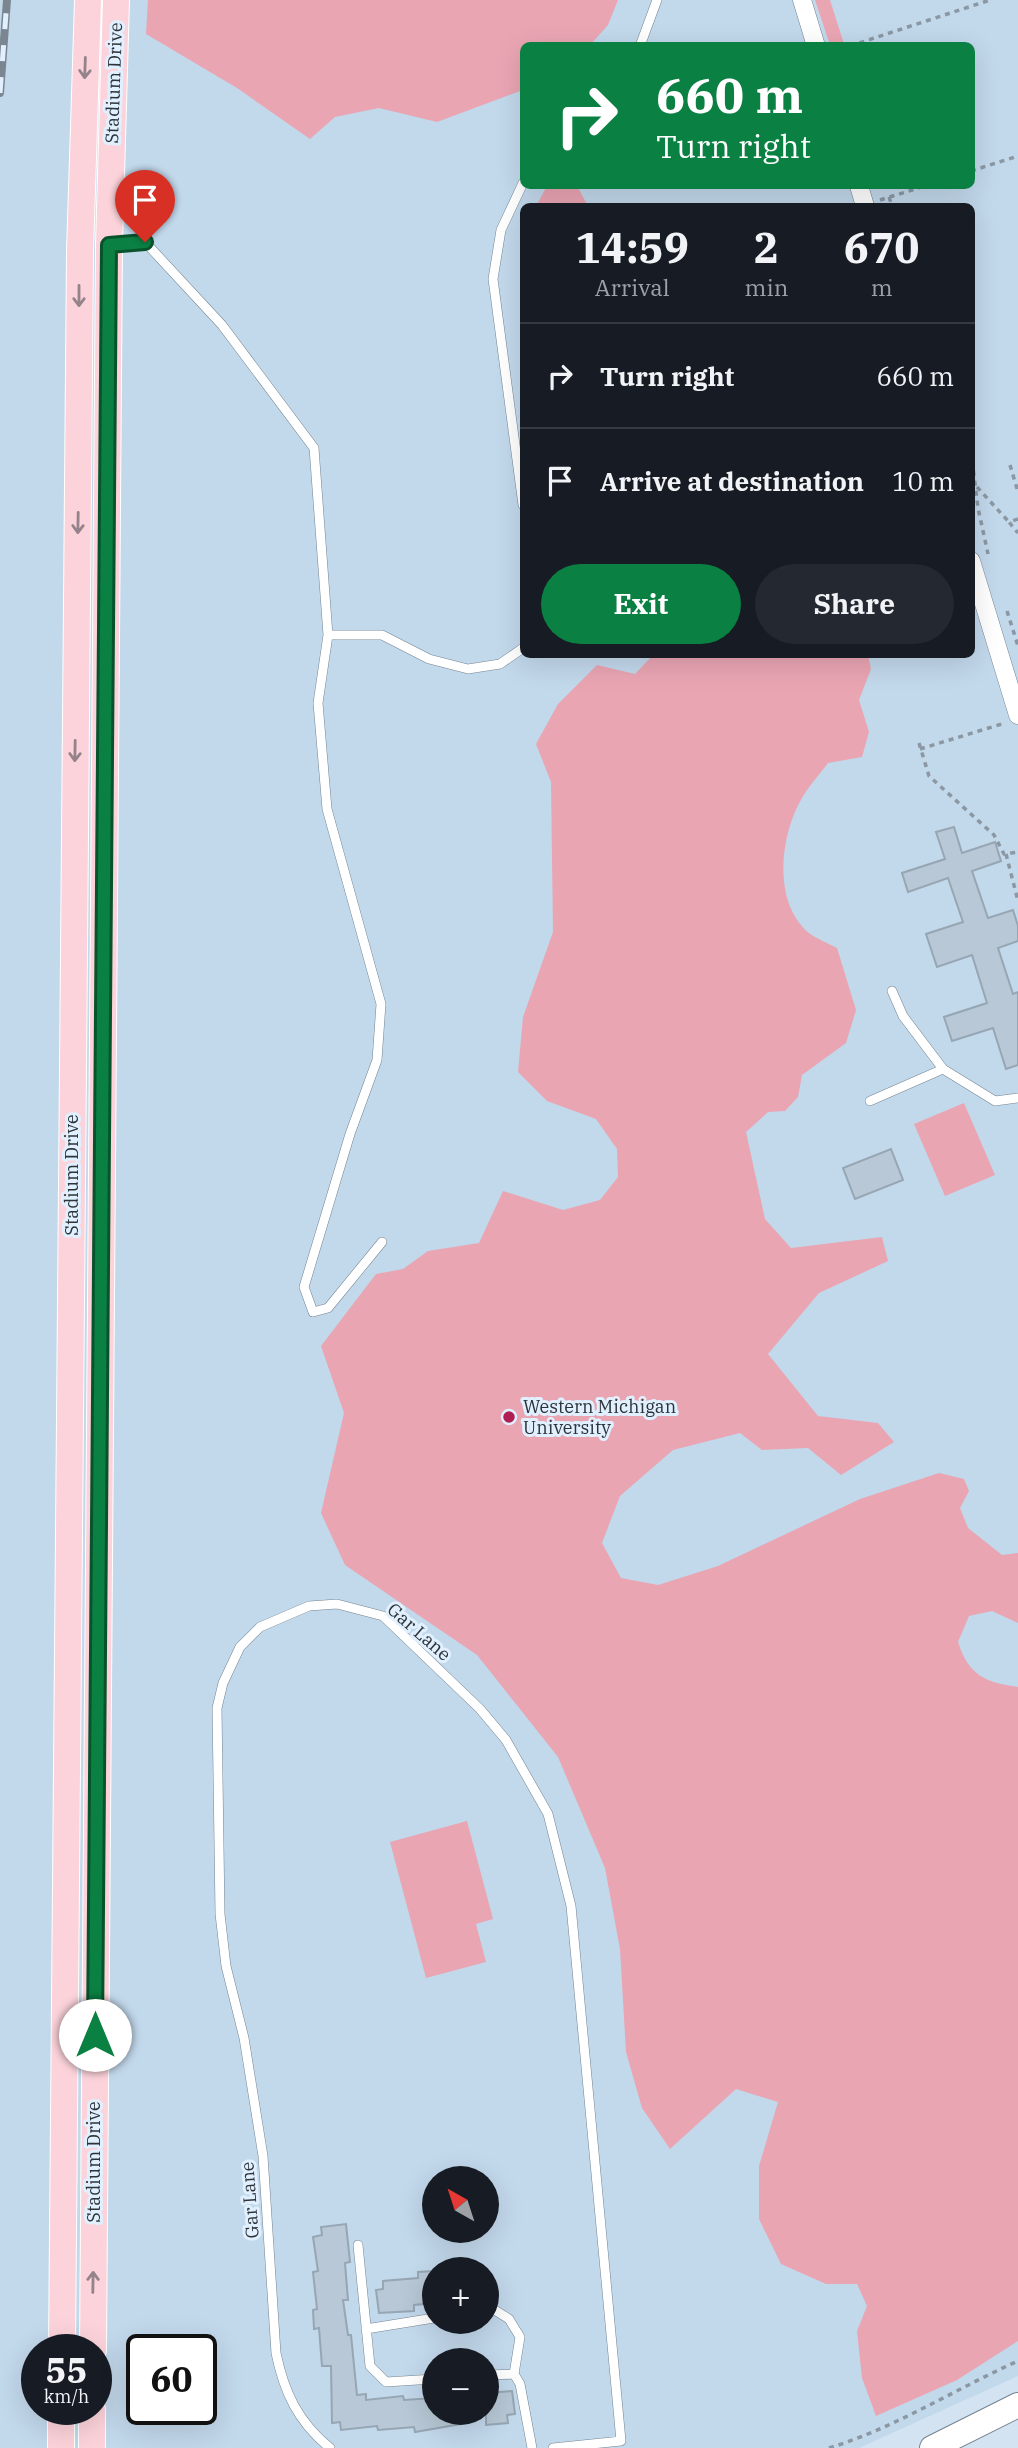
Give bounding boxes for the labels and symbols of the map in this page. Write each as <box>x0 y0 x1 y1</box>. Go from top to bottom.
street label: Stadium Drive <box>100 22 127 144</box>
one-way arrow <box>78 56 91 79</box>
pin <box>115 170 175 242</box>
one-way arrow <box>72 284 86 307</box>
one-way arrow <box>72 511 85 534</box>
one-way arrow <box>68 739 82 762</box>
street label: Stadium Drive <box>60 1114 83 1236</box>
place label: Western Michigan University <box>523 1395 676 1439</box>
marker: Western Michigan University <box>501 1409 517 1425</box>
street label: Gar Lane <box>383 1598 456 1665</box>
position arrow <box>58 1998 132 2072</box>
street label: Stadium Drive <box>82 2101 105 2223</box>
street label: Gar Lane <box>235 2161 264 2239</box>
north arrow <box>422 2166 499 2244</box>
one-way arrow <box>86 2271 100 2294</box>
speed limit sign: 60 <box>126 2334 217 2425</box>

